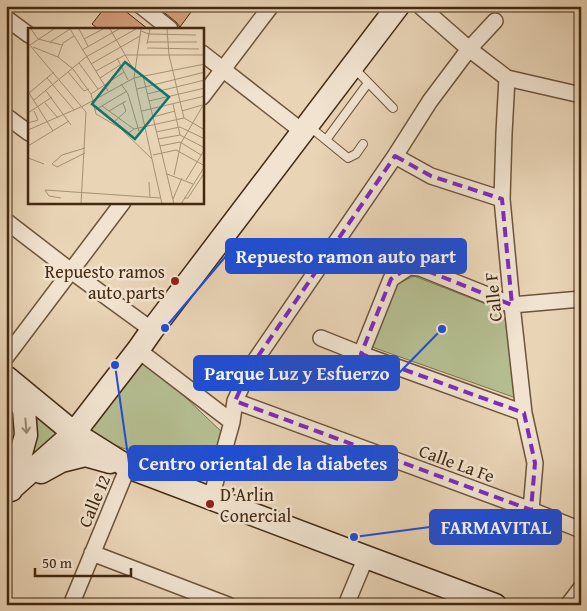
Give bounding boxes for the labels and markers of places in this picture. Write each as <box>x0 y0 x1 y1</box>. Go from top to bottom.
callout: Repuesto ramon auto part <box>226 239 466 273</box>
place label: Repuesto ramos auto parts <box>45 258 165 306</box>
marker: Repuesto ramos auto parts <box>169 275 181 287</box>
callout: Parque Luz y Esfuerzo <box>194 356 399 390</box>
callout: Centro oriental de la diabetes <box>129 446 397 480</box>
place label: D’Arlin Conercial <box>220 481 291 529</box>
marker: D’Arlin Conercial <box>204 498 216 510</box>
callout: FARMAVITAL <box>430 510 561 544</box>

